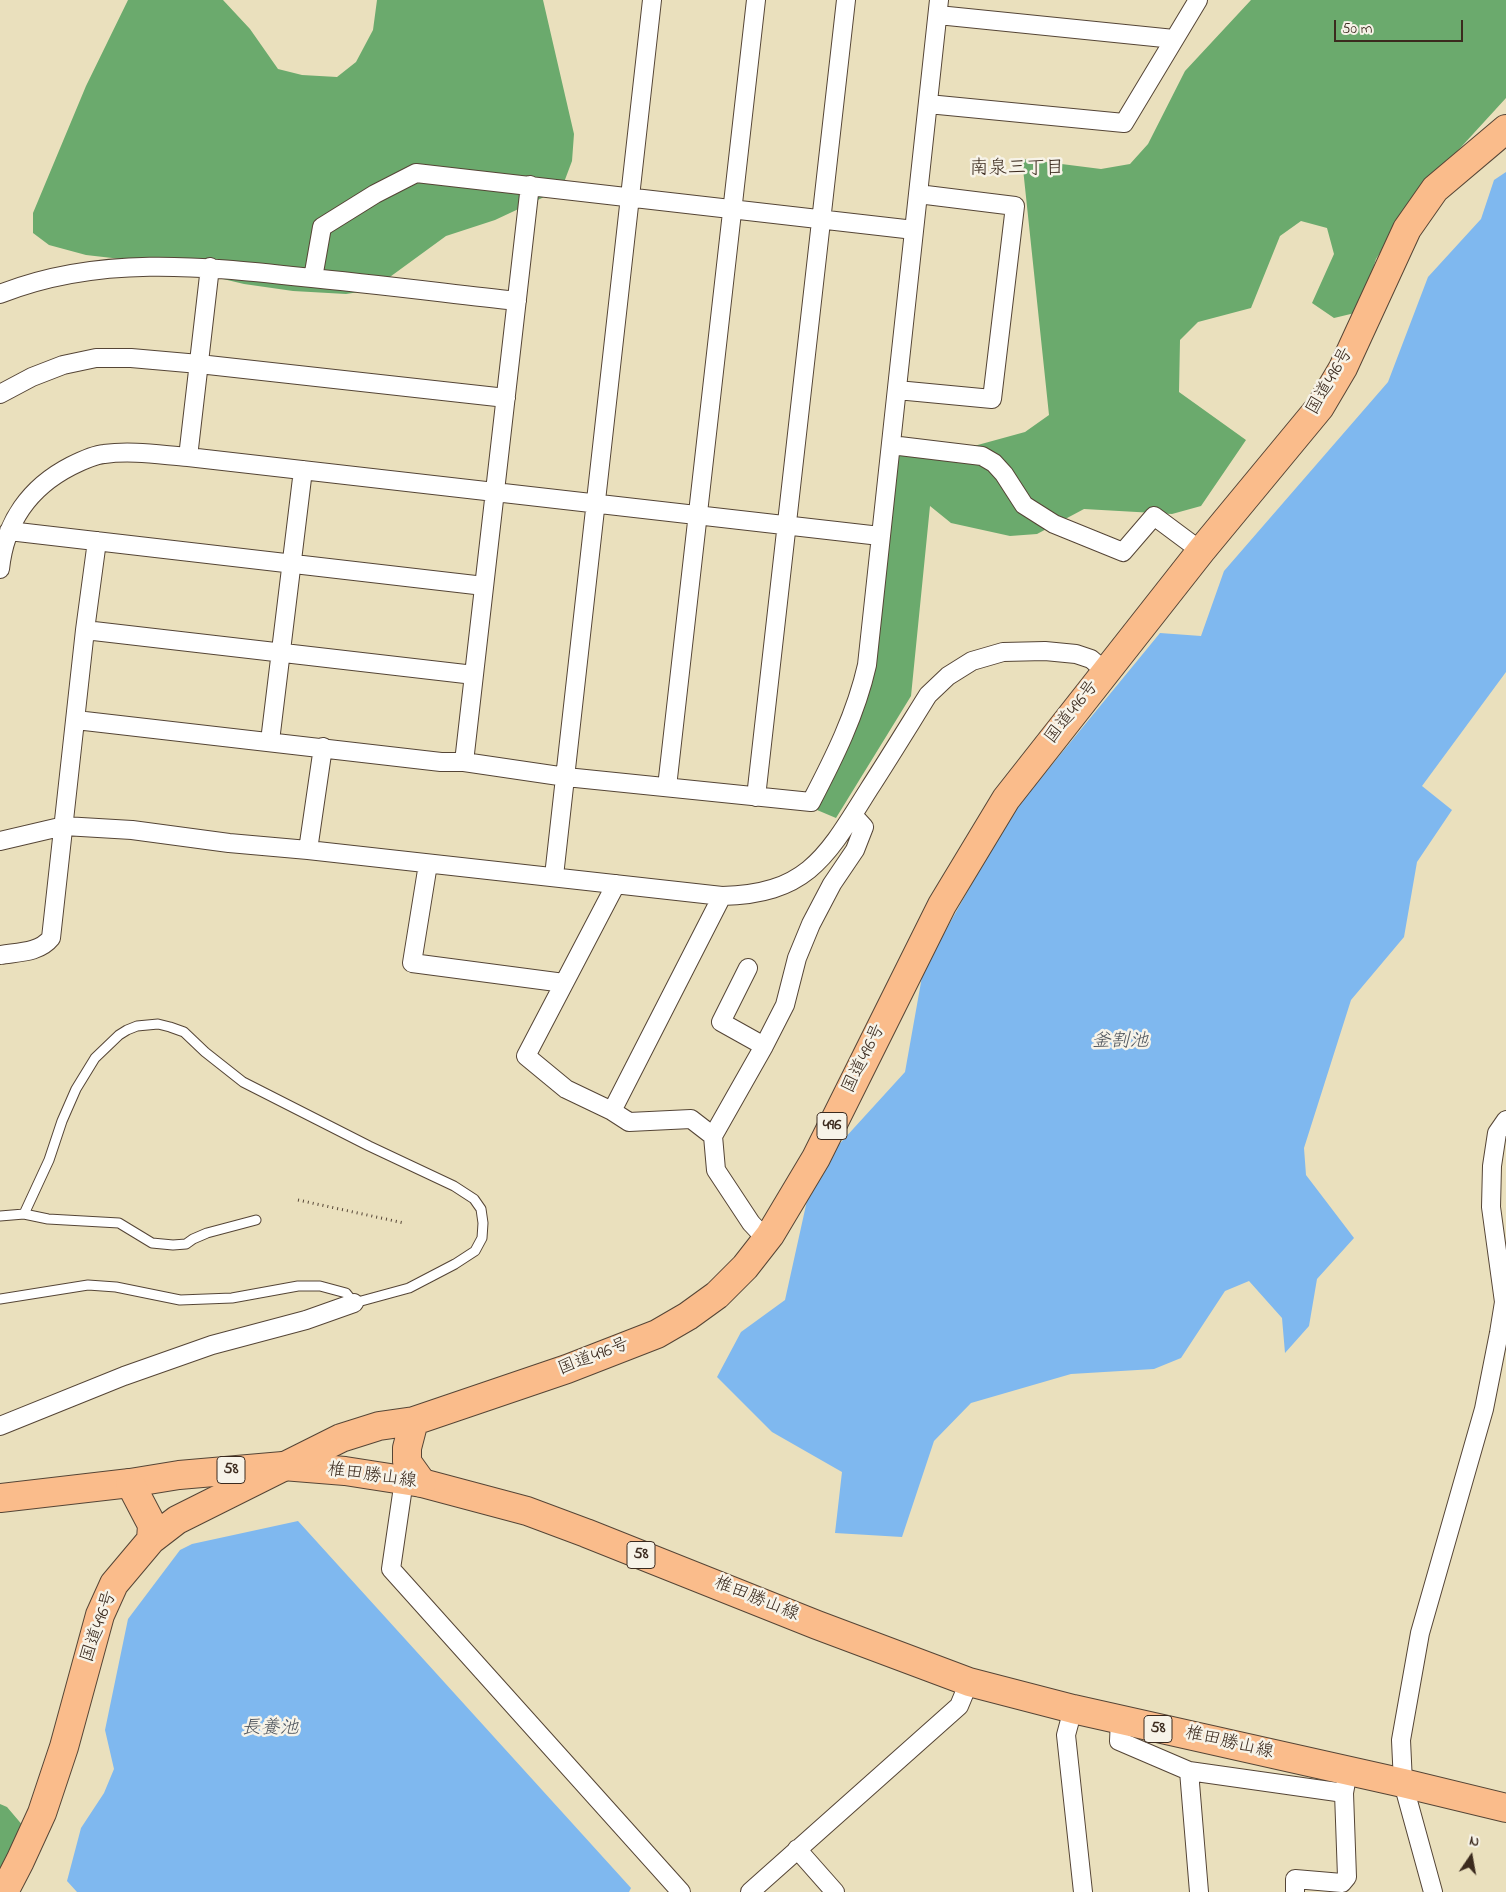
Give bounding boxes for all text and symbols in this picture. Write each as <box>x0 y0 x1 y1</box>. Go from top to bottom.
scale bar <box>1336 10 1465 42</box>
text: 50 m <box>1342 18 1372 40</box>
district label: 南泉三丁目 <box>970 159 1064 181</box>
street label: 国道496号 <box>1303 344 1359 420</box>
street label: 国道496号 <box>1041 677 1105 749</box>
street label: 国道496号 <box>839 1021 891 1097</box>
water label: 釜割池 <box>1092 1032 1148 1054</box>
road number: 496 <box>817 1112 847 1140</box>
street label: 国道496号 <box>555 1335 633 1381</box>
road number: 58 <box>217 1456 245 1484</box>
street label: 椎田勝山線 <box>326 1460 418 1494</box>
road number: 58 <box>627 1542 655 1568</box>
street label: 椎田勝山線 <box>710 1573 802 1627</box>
street label: 国道496号 <box>78 1588 122 1666</box>
road number: 58 <box>1144 1716 1172 1742</box>
water label: 長養池 <box>242 1719 298 1741</box>
street label: 椎田勝山線 <box>1183 1723 1275 1765</box>
text: N <box>1467 1831 1481 1853</box>
north arrow <box>1446 1832 1496 1882</box>

